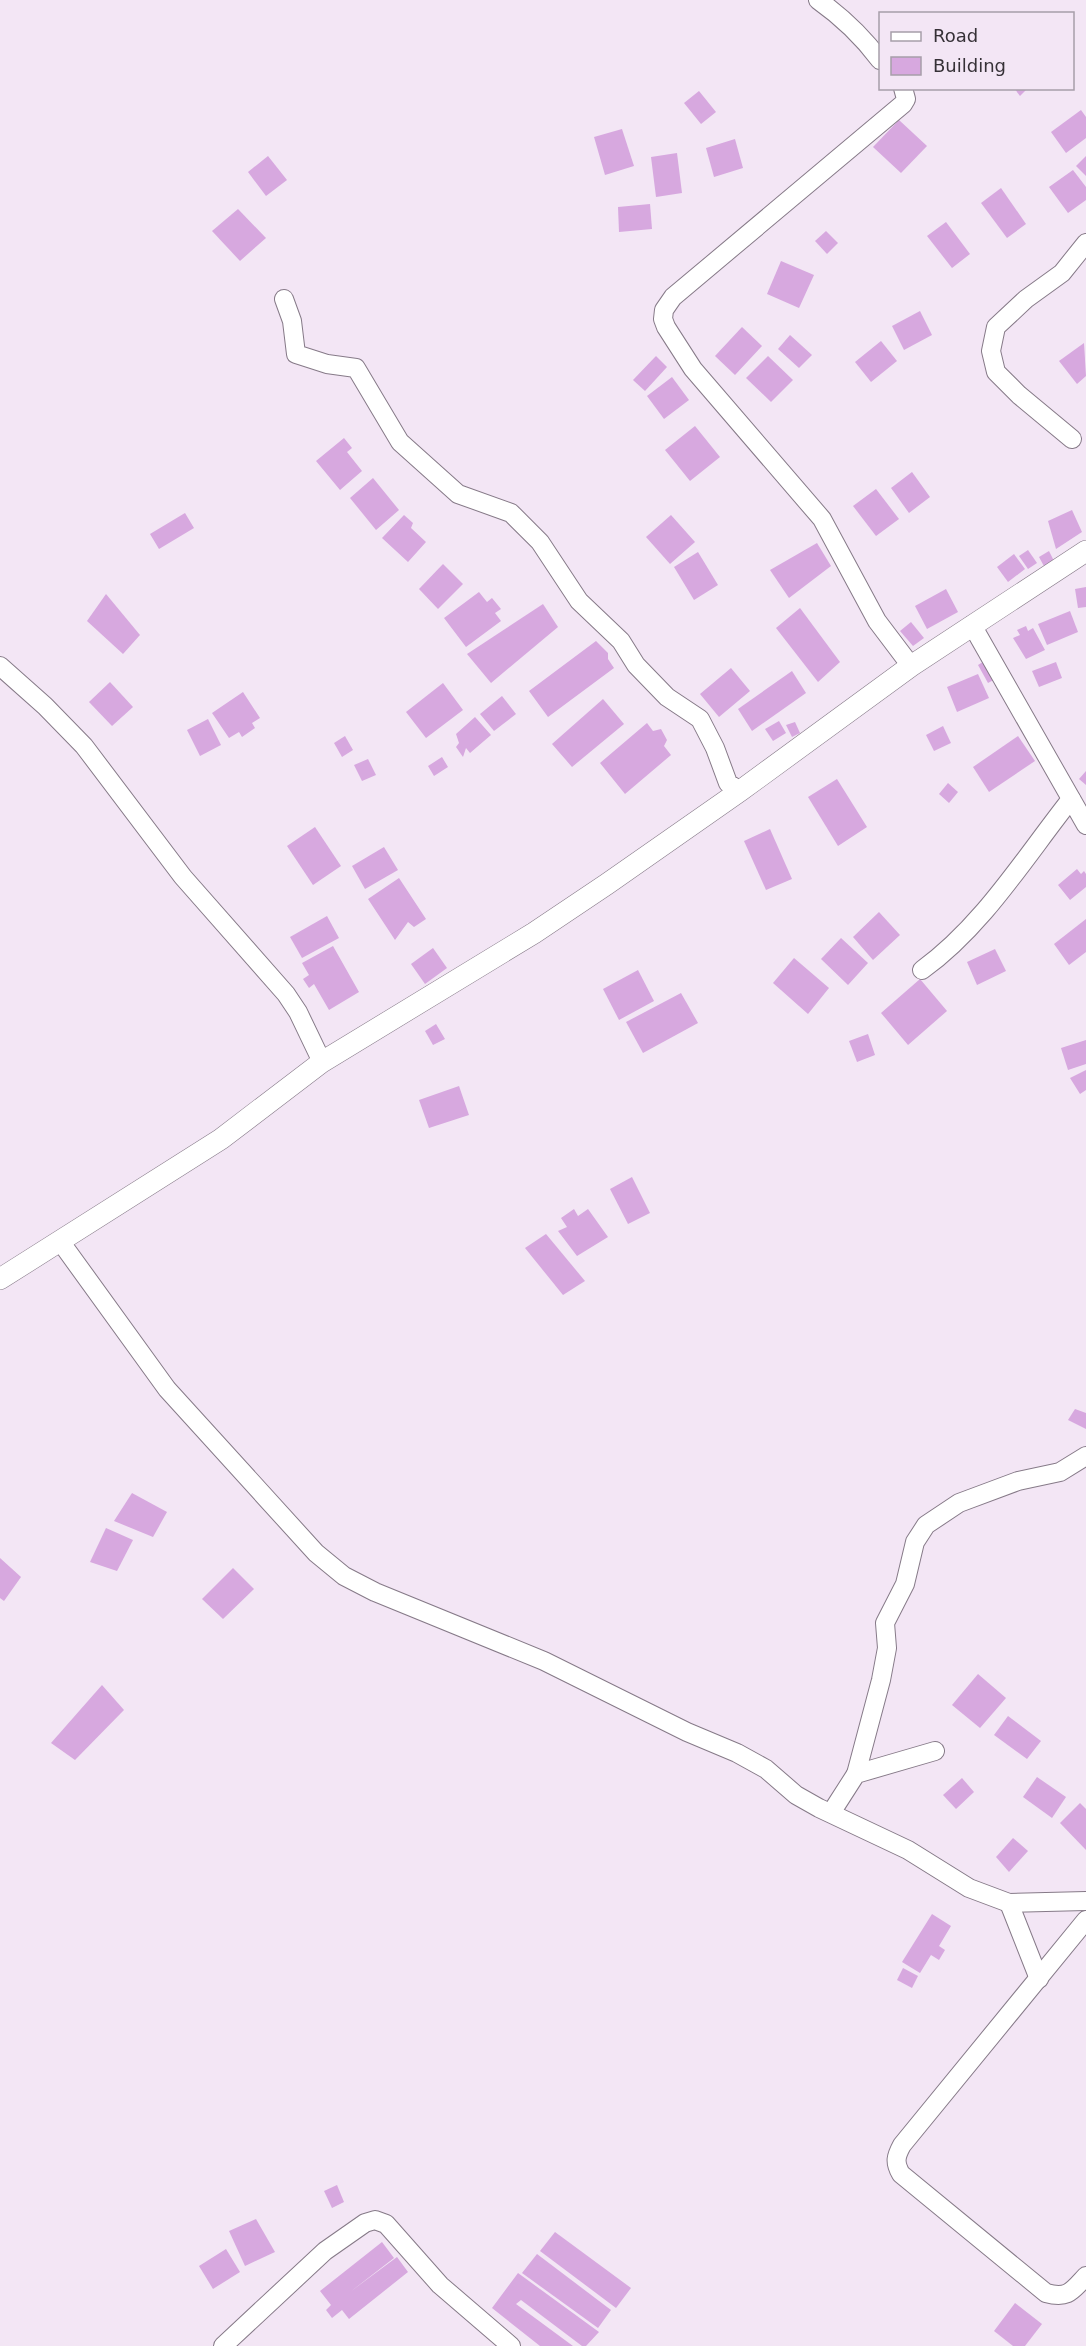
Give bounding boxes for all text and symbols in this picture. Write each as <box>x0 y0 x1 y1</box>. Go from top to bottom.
legend <box>879 12 1074 90</box>
text: Road <box>933 25 978 46</box>
text: Building <box>933 55 1006 76</box>

